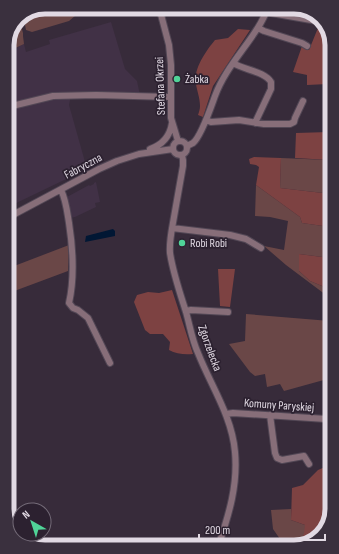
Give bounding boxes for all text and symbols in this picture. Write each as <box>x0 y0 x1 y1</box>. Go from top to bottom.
street label: Stefana Okrzei <box>152 57 169 115</box>
place label: Żabka <box>185 72 209 87</box>
marker: Żabka <box>172 74 182 84</box>
street label: Fabryczna <box>62 150 105 183</box>
place label: Robi Robi <box>190 236 227 251</box>
marker: Robi Robi <box>177 238 187 248</box>
street label: Zgorzelecka <box>194 323 225 374</box>
street label: Komuny Paryskiej <box>243 396 315 415</box>
north arrow <box>12 502 52 542</box>
text: N <box>20 508 32 522</box>
scale bar <box>199 516 325 542</box>
text: 200 m <box>205 523 231 538</box>

